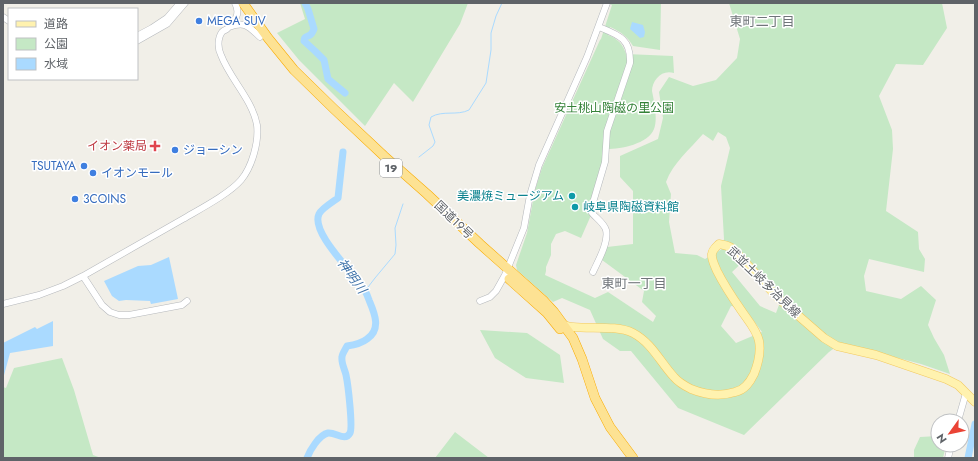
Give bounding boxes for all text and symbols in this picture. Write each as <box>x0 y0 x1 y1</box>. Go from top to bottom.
legend <box>8 8 138 80</box>
place label: MEGA SUV <box>207 12 266 30</box>
district label: 東町二丁目 <box>729 12 795 31</box>
text: 道路 <box>44 15 68 33</box>
marker: MEGA SUV <box>194 16 204 26</box>
text: 公園 <box>44 35 68 53</box>
text: 水域 <box>44 55 68 73</box>
park label: 安土桃山陶磁の里公園 <box>554 99 674 117</box>
place label: イオン薬局 <box>87 137 147 155</box>
marker: イオン薬局 <box>150 141 160 151</box>
place label: ジョーシン <box>183 141 243 159</box>
marker: ジョーシン <box>170 145 180 155</box>
place label: TSUTAYA <box>31 157 76 175</box>
road number: 19 <box>380 159 402 177</box>
marker: TSUTAYA <box>79 161 89 171</box>
place label: イオンモール <box>101 164 173 182</box>
marker: イオンモール <box>88 168 98 178</box>
place label: 美濃焼ミュージアム <box>457 187 564 205</box>
place label: 3COINS <box>83 190 126 208</box>
marker: 美濃焼ミュージアム <box>567 191 577 201</box>
marker: 3COINS <box>70 194 80 204</box>
street label: 国道19号 <box>430 197 478 243</box>
place label: 岐阜県陶磁資料館 <box>583 198 679 216</box>
marker: 岐阜県陶磁資料館 <box>570 202 580 212</box>
street label: 武並土岐多治見線 <box>723 242 805 322</box>
water label: 神明川 <box>333 255 372 299</box>
district label: 東町一丁目 <box>601 274 667 293</box>
north arrow <box>930 413 970 453</box>
text: N <box>933 430 951 446</box>

